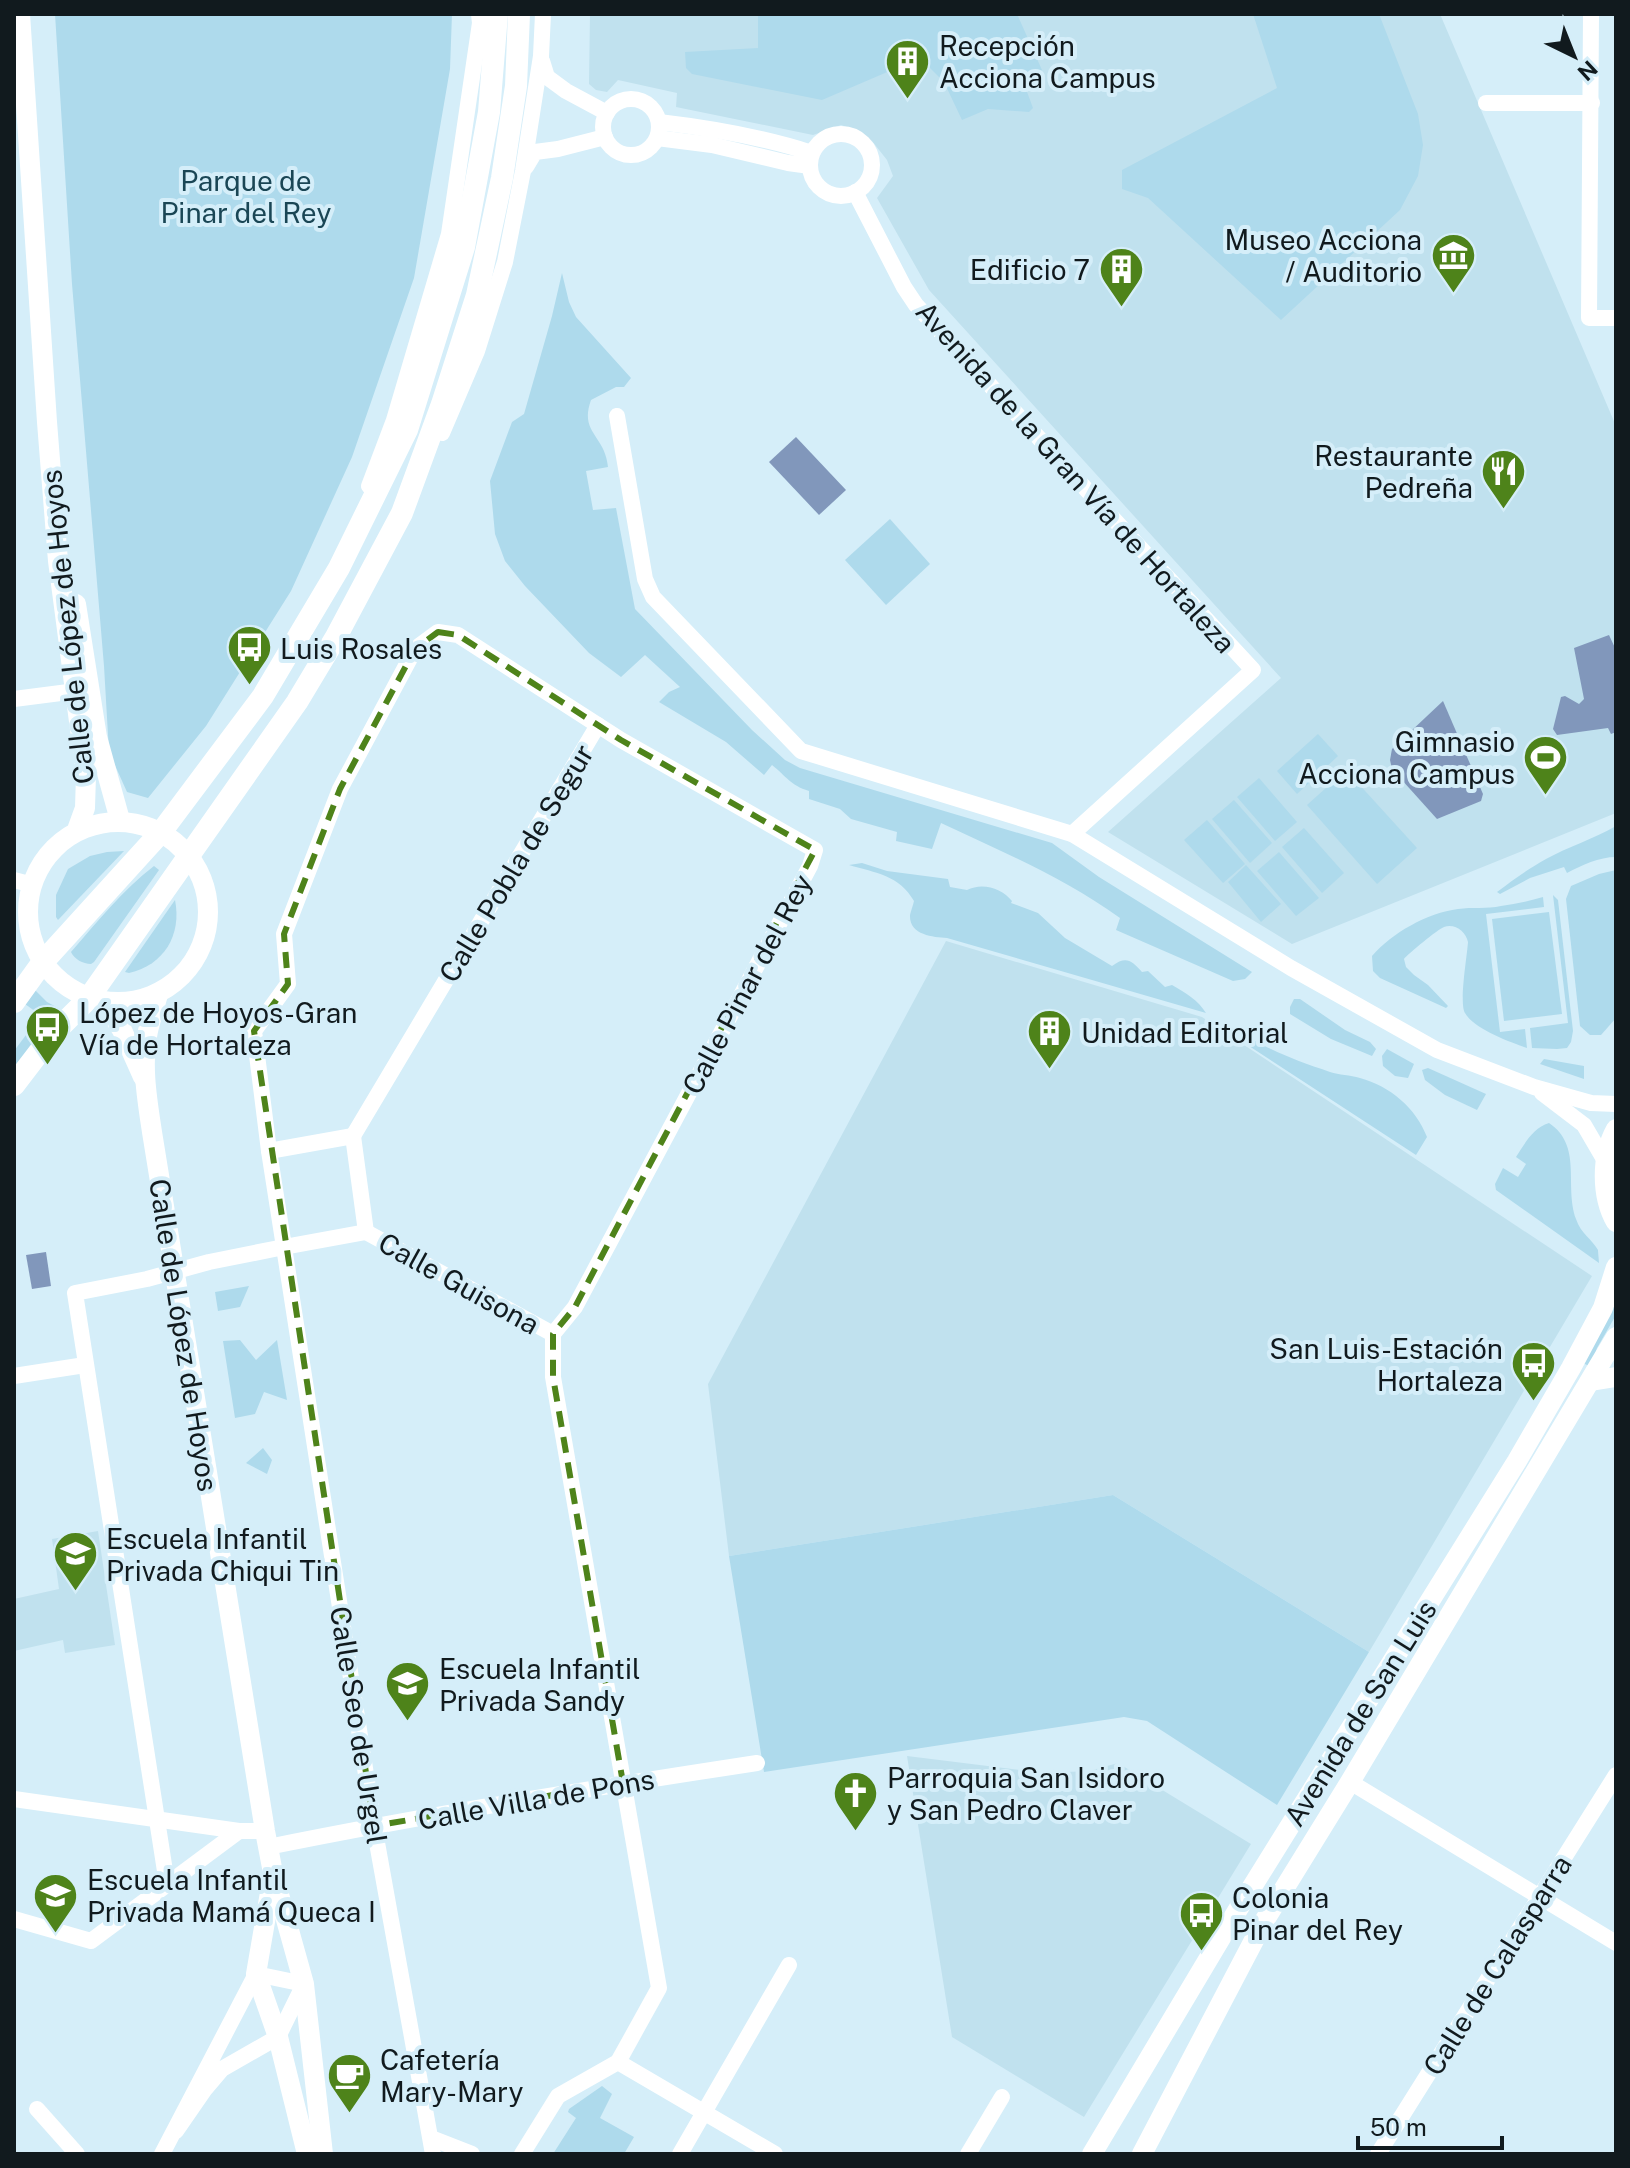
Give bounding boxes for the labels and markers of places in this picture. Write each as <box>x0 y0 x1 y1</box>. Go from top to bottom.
place label: Recepción Acciona Campus <box>939 29 1156 94</box>
building icon: Recepción Acciona Campus <box>884 37 932 100</box>
place label: Museo Acciona / Auditorio <box>1224 223 1422 288</box>
museum icon: Museo Acciona / Auditorio <box>1429 231 1477 294</box>
building icon: Edificio 7 <box>1097 245 1145 308</box>
place label: Edificio 7 <box>970 253 1090 286</box>
place label: Restaurante Pedreña <box>1314 439 1473 504</box>
restaurant icon: Restaurante Pedreña <box>1480 447 1528 510</box>
bus stop icon: Luis Rosales <box>225 624 273 687</box>
place label: Luis Rosales <box>280 632 442 665</box>
place label: Gimnasio Acciona Campus <box>1298 725 1515 790</box>
sports icon: Gimnasio Acciona Campus <box>1522 733 1570 796</box>
place label: López de Hoyos-Gran Vía de Hortaleza <box>79 996 357 1061</box>
bus stop icon: López de Hoyos-Gran Vía de Hortaleza <box>24 1004 72 1067</box>
building icon: Unidad Editorial <box>1026 1008 1074 1071</box>
place label: Unidad Editorial <box>1081 1016 1289 1049</box>
place label: San Luis-Estación Hortaleza <box>1269 1332 1503 1397</box>
bus stop icon: San Luis-Estación Hortaleza <box>1510 1340 1558 1403</box>
place label: Escuela Infantil Privada Chiqui Tin <box>106 1522 339 1587</box>
school or university icon: Escuela Infantil Privada Chiqui Tin <box>51 1530 99 1593</box>
place label: Escuela Infantil Privada Sandy <box>439 1652 641 1717</box>
school or university icon: Escuela Infantil Privada Sandy <box>384 1660 432 1723</box>
place label: Parroquia San Isidoro y San Pedro Claver <box>887 1761 1165 1826</box>
church icon: Parroquia San Isidoro y San Pedro Claver <box>832 1769 880 1832</box>
place label: Escuela Infantil Privada Mamá Queca I <box>87 1863 376 1928</box>
school or university icon: Escuela Infantil Privada Mamá Queca I <box>32 1871 80 1934</box>
place label: Colonia Pinar del Rey <box>1232 1881 1403 1946</box>
bus stop icon: Colonia Pinar del Rey <box>1177 1889 1225 1952</box>
place label: Cafetería Mary-Mary <box>380 2043 523 2108</box>
cafe icon: Cafetería Mary-Mary <box>325 2051 373 2114</box>

